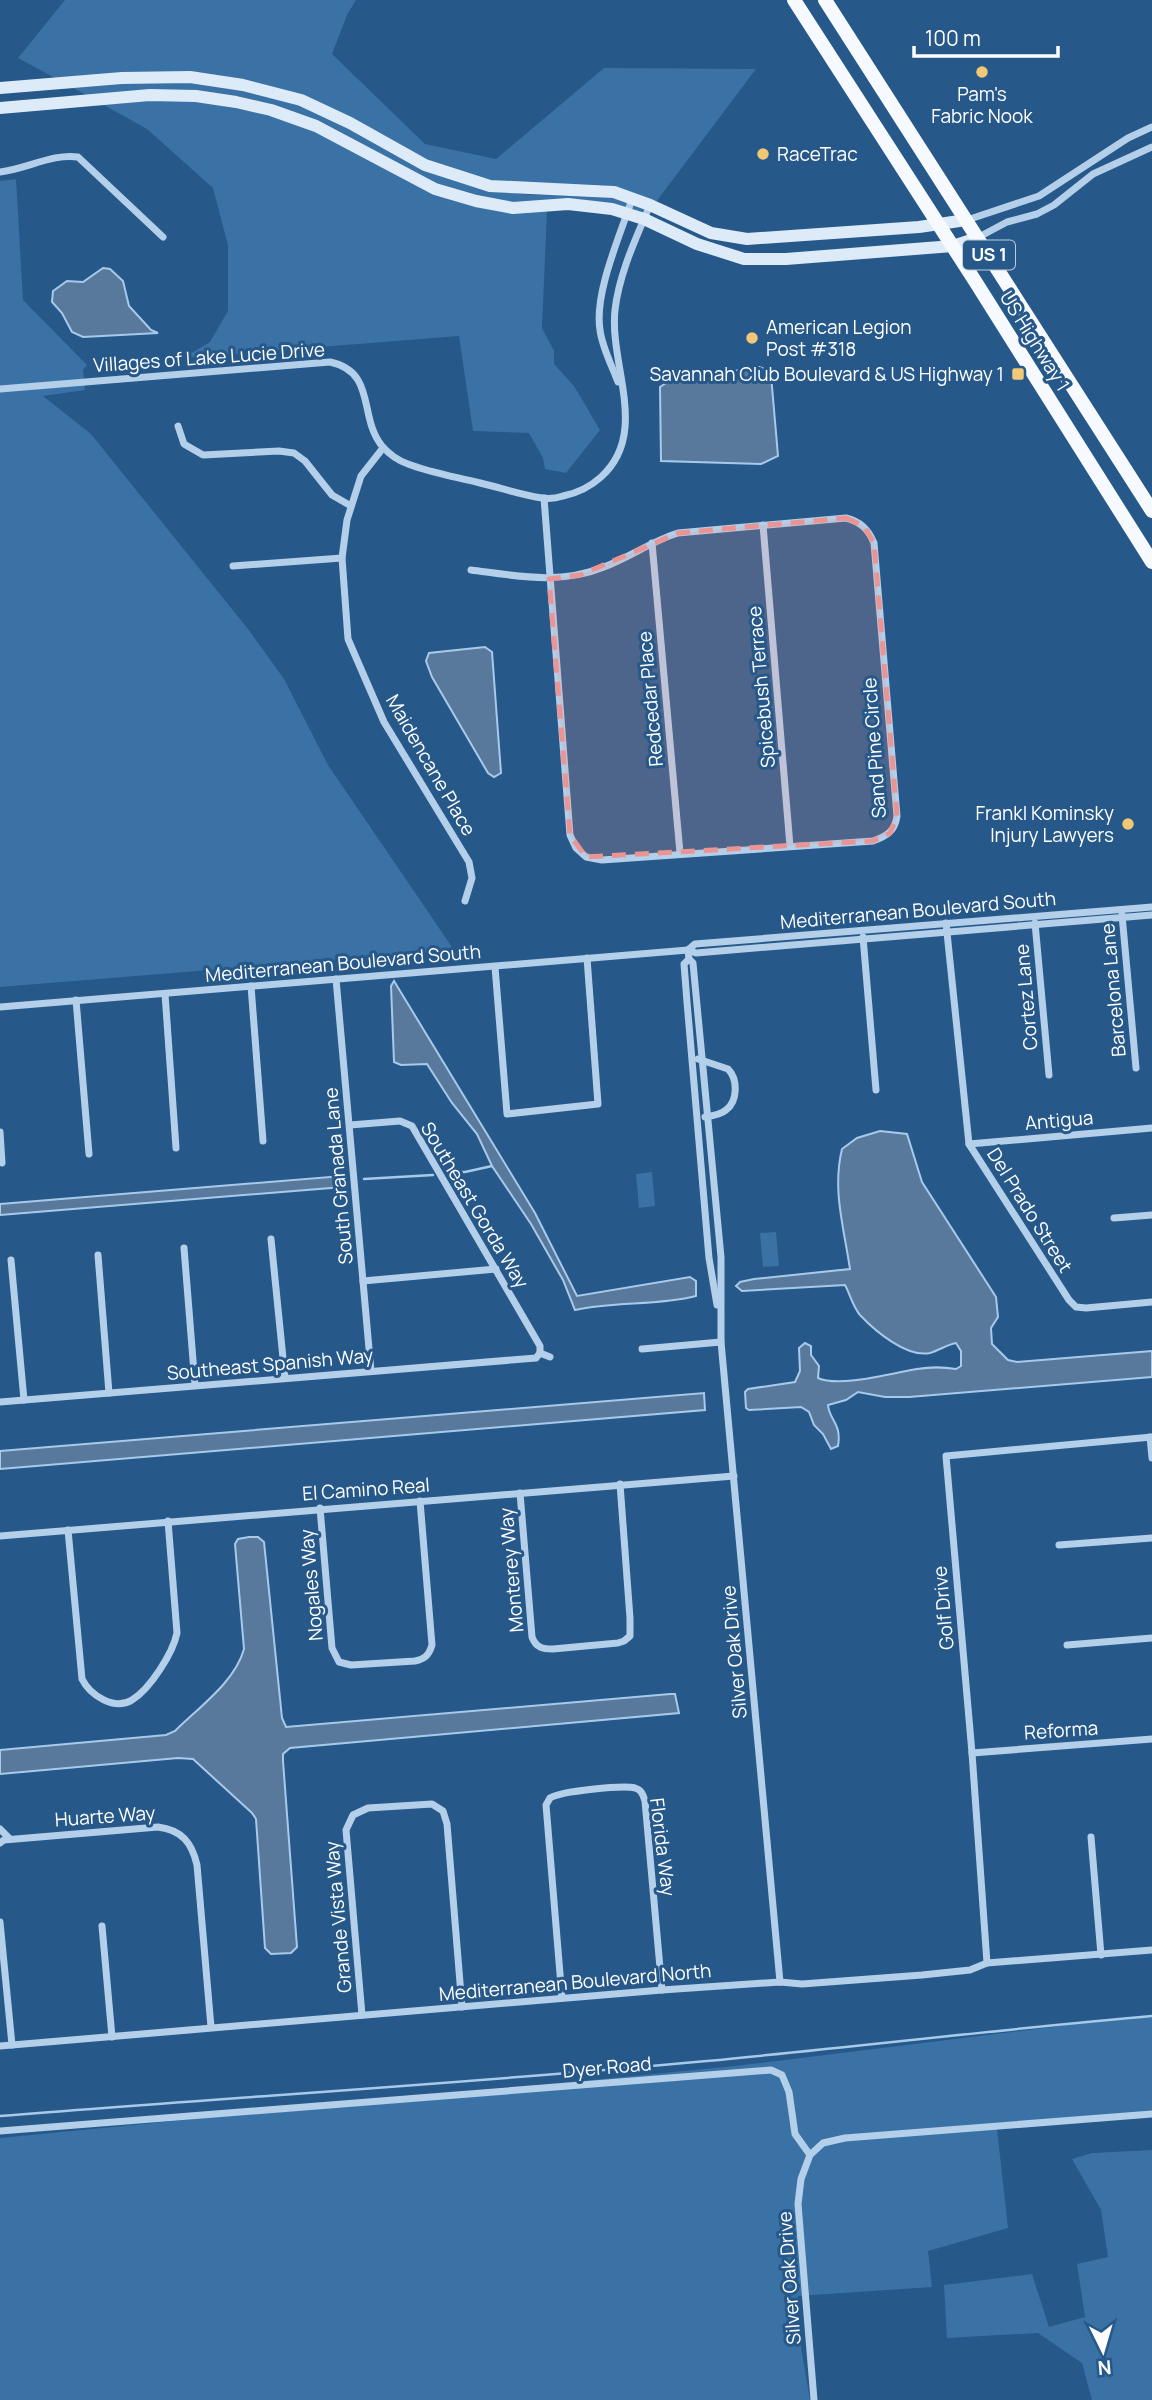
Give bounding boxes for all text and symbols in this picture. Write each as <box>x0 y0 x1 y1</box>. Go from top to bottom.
scale bar <box>914 14 1058 58</box>
text: 100 m <box>925 24 981 52</box>
marker: Pam's Fabric Nook <box>974 64 990 80</box>
place label: Pam's Fabric Nook <box>931 81 1033 129</box>
place label: RaceTrac <box>777 141 858 167</box>
marker: RaceTrac <box>755 146 771 162</box>
road number: US 1 <box>963 241 1015 270</box>
street label: US Highway 1 <box>994 286 1076 396</box>
place label: American Legion Post #318 <box>766 314 912 362</box>
marker: American Legion Post #318 <box>744 330 760 346</box>
street label: Villages of Lake Lucie Drive <box>92 336 326 378</box>
place label: Savannah Club Boulevard & US Highway 1 <box>650 361 1004 387</box>
marker: Savannah Club Boulevard & US Highway 1 <box>1010 366 1026 382</box>
street label: Spicebush Terrace <box>741 605 781 769</box>
street label: Redcedar Place <box>631 630 669 768</box>
street label: Sand Pine Circle <box>856 677 892 819</box>
street label: Maidencane Place <box>380 690 482 840</box>
place label: Frankl Kominsky Injury Lawyers <box>975 800 1114 848</box>
marker: Frankl Kominsky Injury Lawyers <box>1120 816 1136 832</box>
street label: Mediterranean Boulevard South <box>779 885 1057 935</box>
street label: Barcelona Lane <box>1094 922 1132 1058</box>
street label: Mediterranean Boulevard South <box>204 938 482 988</box>
street label: Cortez Lane <box>1008 943 1044 1051</box>
street label: South Granada Lane <box>317 1087 359 1265</box>
street label: Antigua <box>1024 1104 1094 1136</box>
street label: Southeast Gorda Way <box>415 1117 535 1293</box>
street label: Del Prado Street <box>981 1143 1079 1277</box>
street label: Southeast Spanish Way <box>166 1342 374 1386</box>
street label: El Camino Real <box>301 1472 431 1506</box>
street label: Monterey Way <box>493 1507 529 1633</box>
street label: Nogales Way <box>293 1528 329 1642</box>
street label: Golf Drive <box>926 1565 960 1651</box>
street label: Silver Oak Drive <box>715 1584 753 1720</box>
street label: Reforma <box>1023 1714 1099 1746</box>
street label: Florida Way <box>644 1796 682 1898</box>
street label: Huarte Way <box>54 1800 156 1832</box>
street label: Grande Vista Way <box>318 1840 358 1994</box>
street label: Mediterranean Boulevard North <box>438 1957 712 2007</box>
street label: Dyer Road <box>561 2050 653 2084</box>
street label: Silver Oak Drive <box>771 2210 807 2346</box>
north arrow <box>1068 2316 1138 2386</box>
text: N <box>1097 2354 1112 2381</box>

